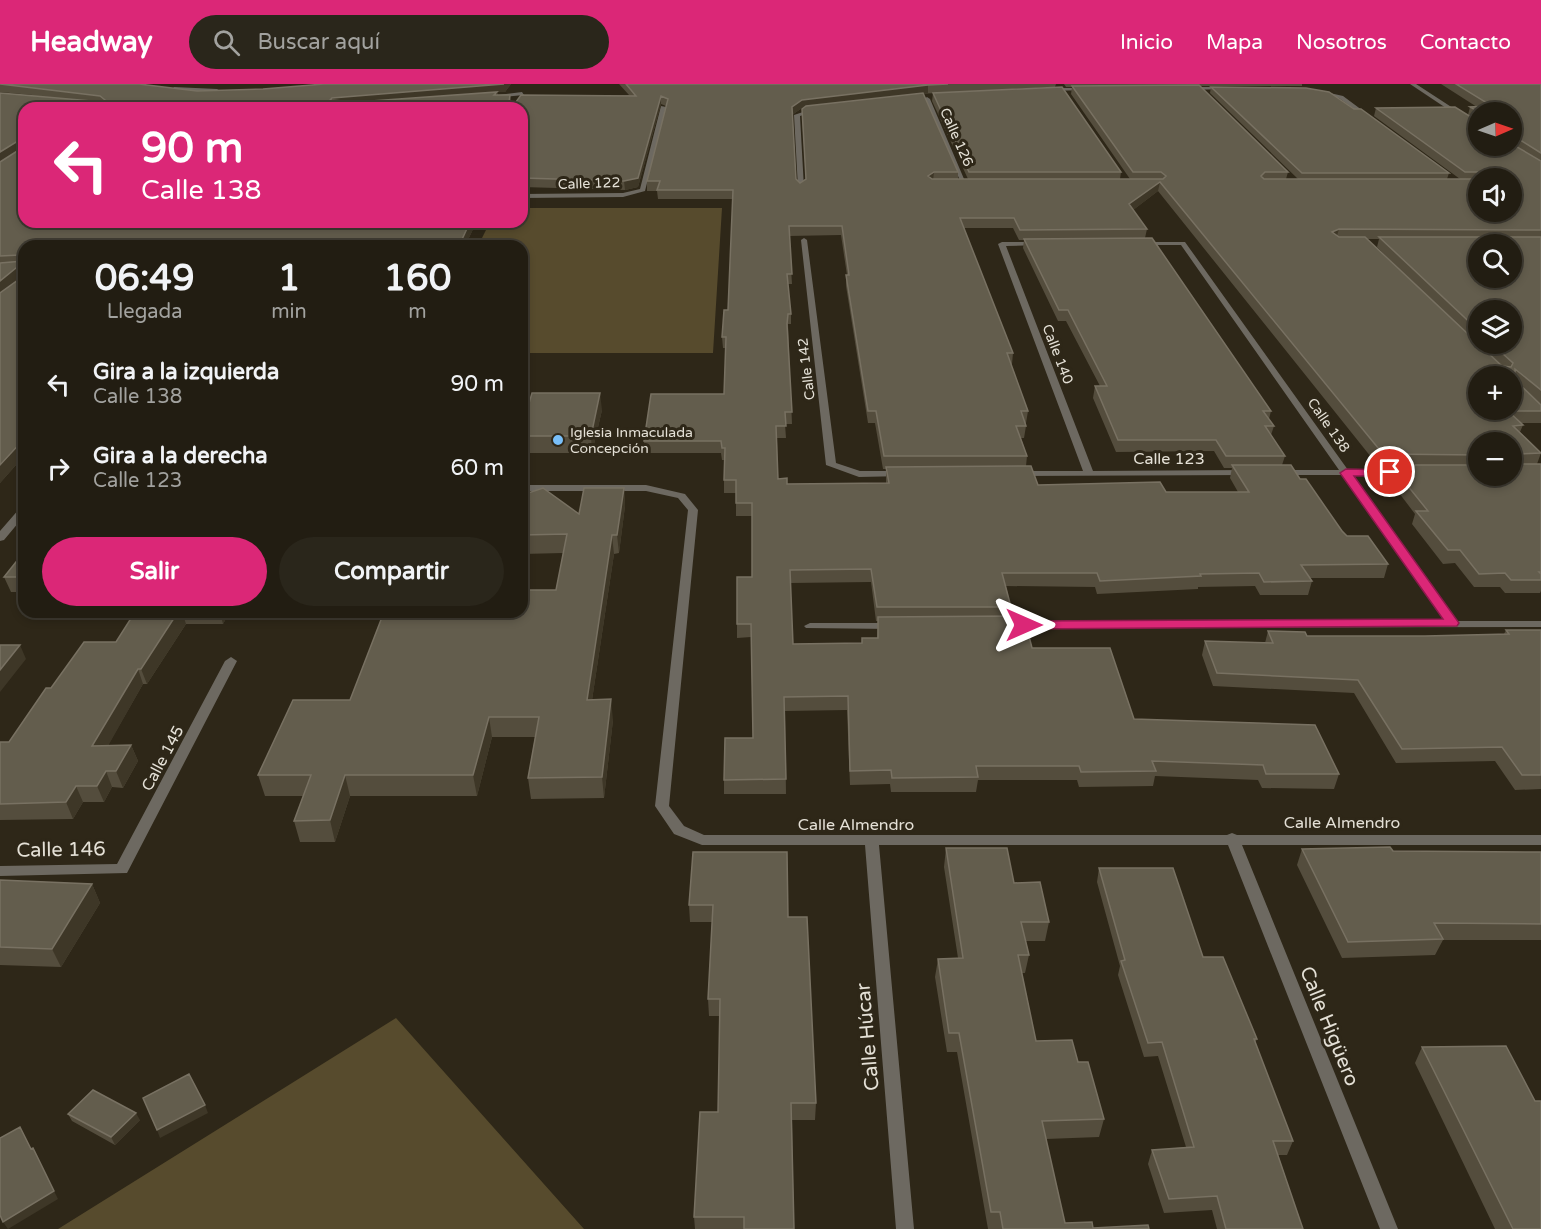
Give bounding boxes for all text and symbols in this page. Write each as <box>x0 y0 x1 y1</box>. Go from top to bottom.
search box <box>189 15 609 69</box>
text: Headway <box>30 25 153 59</box>
icon: search <box>210 26 243 59</box>
text: Buscar aquí <box>258 29 380 55</box>
text: Inicio <box>1120 30 1173 55</box>
text: Mapa <box>1206 30 1263 55</box>
text: Nosotros <box>1296 30 1387 55</box>
text: Contacto <box>1420 30 1511 55</box>
north arrow <box>1468 102 1522 156</box>
map controls <box>1468 102 1522 486</box>
street label: Calle 126 <box>936 105 977 169</box>
text: 90 m <box>141 123 243 174</box>
icon: left <box>42 126 120 204</box>
button: sound <box>1468 168 1522 222</box>
text: Calle 138 <box>141 174 262 207</box>
street label: Calle 122 <box>557 174 621 193</box>
button: search <box>1468 234 1522 288</box>
text: 06:49 <box>95 257 195 300</box>
text: 1 <box>278 257 300 300</box>
text: 160 <box>383 257 451 300</box>
text: Llegada <box>107 300 182 324</box>
text: min <box>271 300 307 324</box>
text: m <box>408 300 427 324</box>
button: layers <box>1468 300 1522 354</box>
street label: Calle 140 <box>1038 322 1077 387</box>
street label: Calle 142 <box>794 337 819 401</box>
text: Gira a la izquierda <box>93 359 279 385</box>
button: + <box>1468 366 1522 420</box>
icon: left <box>42 368 75 401</box>
text: 90 m <box>450 371 504 397</box>
text: Calle 138 <box>93 385 182 409</box>
street label: Calle 138 <box>1304 395 1354 456</box>
place label: Iglesia Inmaculada Concepción <box>570 424 693 457</box>
button: − <box>1468 432 1522 486</box>
marker: Iglesia Inmaculada Concepción <box>551 433 565 447</box>
text: Gira a la derecha <box>93 443 268 469</box>
pin <box>1364 446 1415 497</box>
street label: Calle 123 <box>1133 449 1205 469</box>
icon: right <box>42 452 75 485</box>
text: 60 m <box>450 455 504 481</box>
icon: arrive <box>1373 455 1406 488</box>
text: Calle 123 <box>93 469 182 493</box>
button: Salir <box>42 537 267 606</box>
button: Compartir <box>279 537 504 606</box>
position arrow <box>992 593 1056 657</box>
street label: Calle 145 <box>137 722 188 795</box>
street label: Calle Almendro <box>1284 813 1400 833</box>
street label: Calle Almendro <box>798 815 914 835</box>
street label: Calle 146 <box>16 837 106 863</box>
street label: Calle Higüero <box>1294 963 1364 1090</box>
street label: Calle Húcar <box>851 982 885 1092</box>

